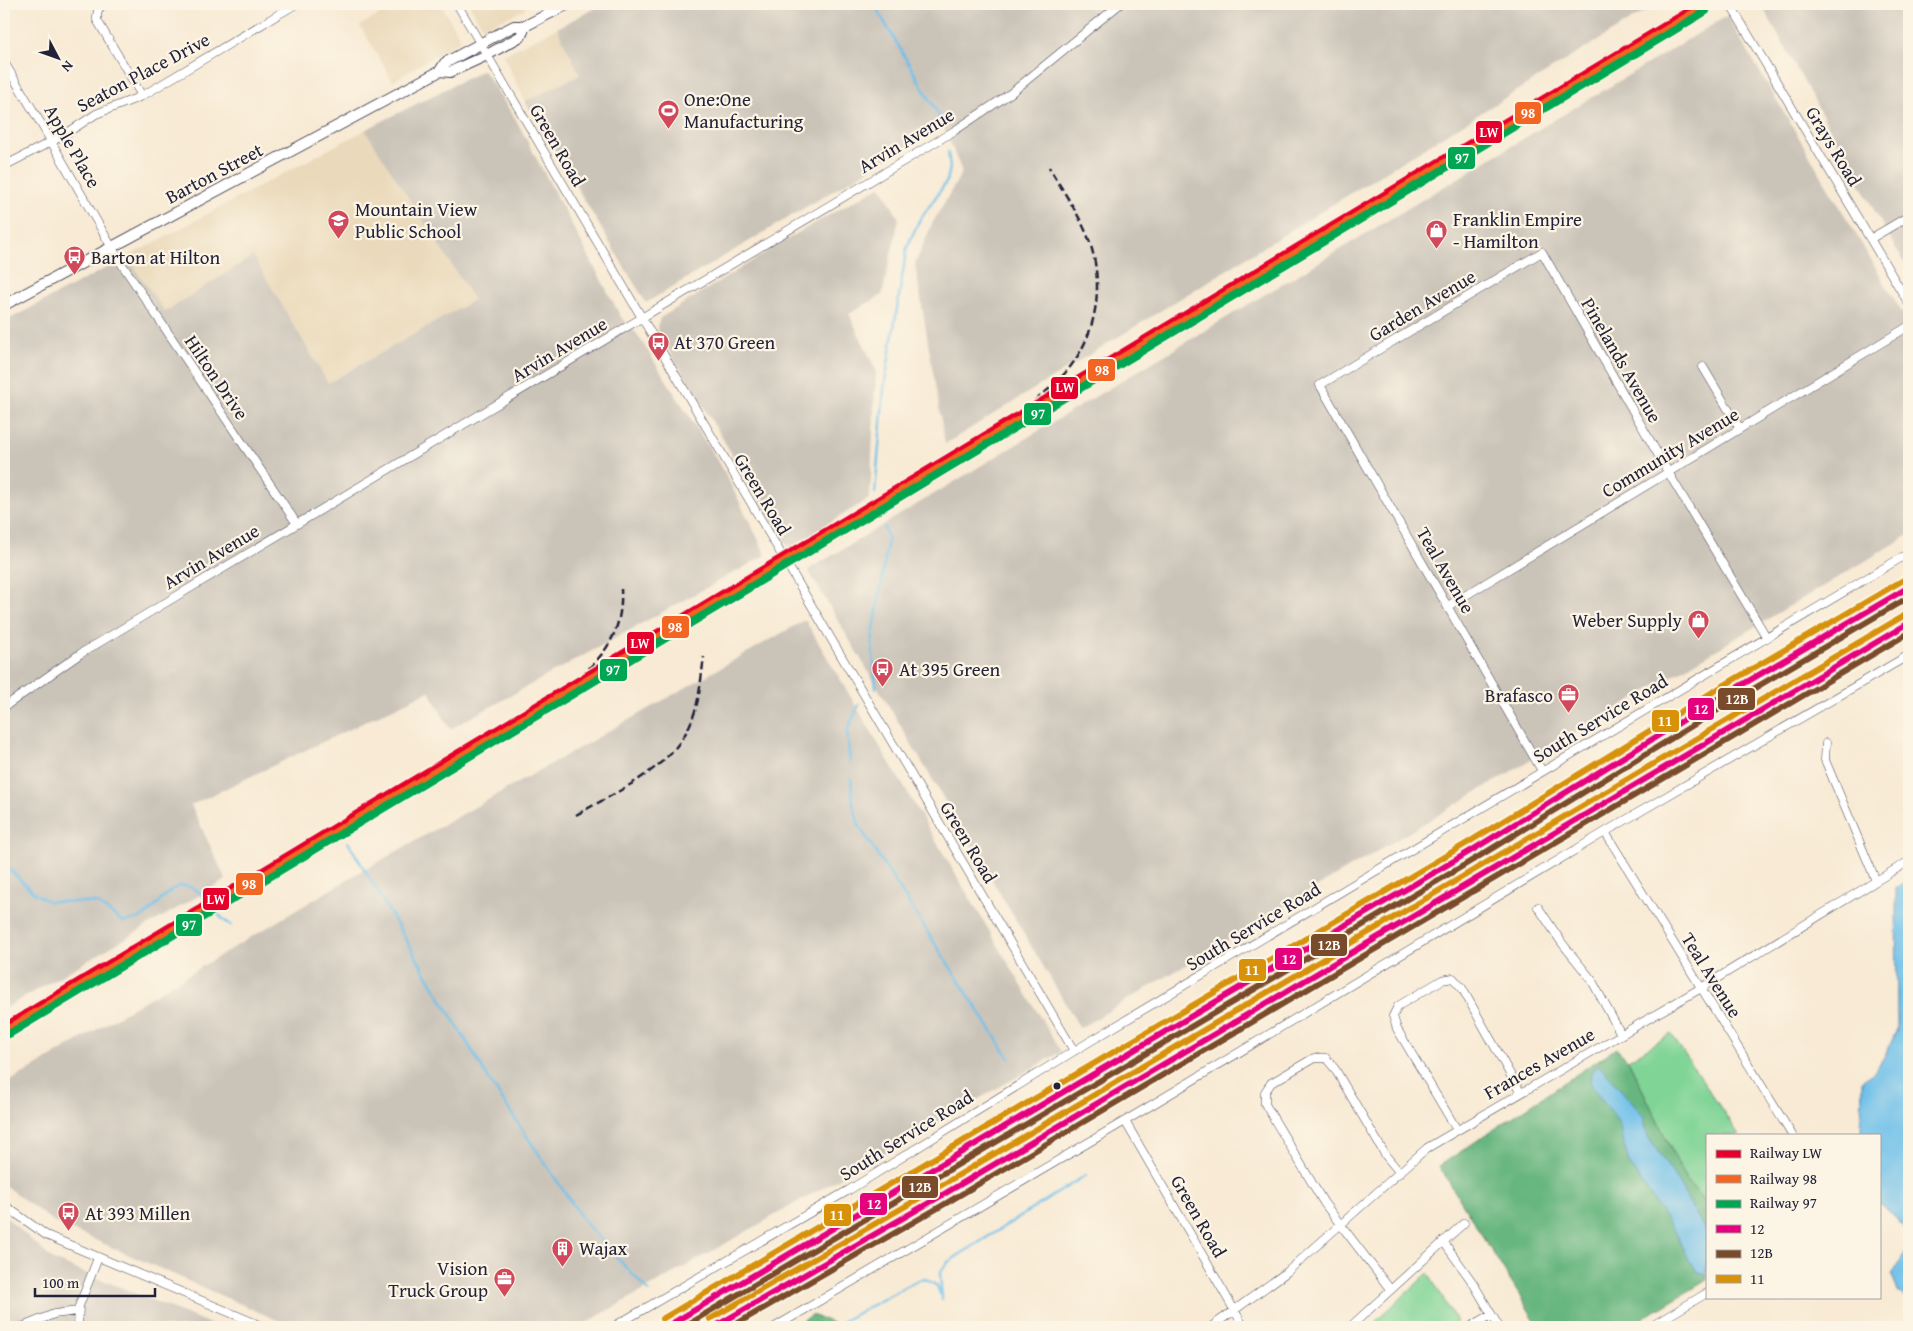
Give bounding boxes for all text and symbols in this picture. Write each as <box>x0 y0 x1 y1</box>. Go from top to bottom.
street label: Seaton Place Drive <box>71 25 215 119</box>
north arrow <box>32 32 82 82</box>
text: N <box>57 56 78 77</box>
place label: One:One Manufacturing <box>684 85 804 135</box>
sports icon: One:One Manufacturing <box>656 98 680 129</box>
street label: Apple Place <box>38 99 108 193</box>
street label: Green Road <box>523 99 593 192</box>
street label: Arvin Avenue <box>853 100 959 180</box>
line badge: 98 <box>1514 101 1542 125</box>
street label: Grays Road <box>1799 101 1869 192</box>
text: 98 <box>1521 103 1535 123</box>
line badge: LW <box>1475 120 1503 144</box>
text: LW <box>1480 122 1498 142</box>
street label: Barton Street <box>160 135 268 210</box>
line badge: 97 <box>1447 146 1476 170</box>
text: 97 <box>1455 148 1469 168</box>
place label: Mountain View Public School <box>355 195 478 245</box>
place label: Franklin Empire - Hamilton <box>1453 205 1582 255</box>
school or university icon: Mountain View Public School <box>327 208 351 239</box>
shop icon: Franklin Empire - Hamilton <box>1425 218 1449 249</box>
place label: Barton at Hilton <box>91 243 220 271</box>
bus stop icon: Barton at Hilton <box>63 245 87 276</box>
street label: Garden Avenue <box>1363 262 1481 348</box>
street label: Pinelands Avenue <box>1575 292 1669 428</box>
street label: Arvin Avenue <box>506 309 612 389</box>
place label: At 370 Green <box>674 328 776 356</box>
street label: Hilton Drive <box>178 329 256 425</box>
bus stop icon: At 370 Green <box>646 330 670 361</box>
line badge: 98 <box>1087 358 1116 382</box>
text: 98 <box>1095 360 1109 380</box>
line badge: LW <box>1050 376 1079 400</box>
text: LW <box>1056 377 1074 397</box>
street label: Community Avenue <box>1596 400 1744 504</box>
line badge: 97 <box>1023 402 1052 426</box>
text: 97 <box>1031 404 1045 424</box>
street label: Green Road <box>728 448 799 541</box>
street label: Arvin Avenue <box>158 516 264 596</box>
street label: Teal Avenue <box>1410 522 1482 619</box>
place label: Weber Supply <box>1572 606 1683 634</box>
shop icon: Weber Supply <box>1686 608 1710 639</box>
line badge: 98 <box>661 615 690 639</box>
text: 98 <box>668 617 682 637</box>
line badge: LW <box>626 631 655 655</box>
text: LW <box>631 633 649 653</box>
place label: At 395 Green <box>899 655 1001 683</box>
bus stop icon: At 395 Green <box>871 657 895 688</box>
line badge: 97 <box>599 658 628 682</box>
text: 97 <box>606 660 620 680</box>
street label: South Service Road <box>1527 666 1673 769</box>
place label: Brafasco <box>1485 681 1553 709</box>
office icon: Brafasco <box>1557 683 1581 714</box>
line badge: 12B <box>1717 687 1756 711</box>
text: 12B <box>1725 689 1749 709</box>
line badge: 12 <box>1687 697 1715 721</box>
text: 12 <box>1694 699 1708 719</box>
line badge: 11 <box>1651 709 1680 733</box>
text: 11 <box>1658 711 1672 731</box>
street label: Green Road <box>934 796 1005 889</box>
line badge: 98 <box>235 872 264 896</box>
text: 98 <box>242 874 256 894</box>
street label: South Service Road <box>1180 874 1326 977</box>
line badge: LW <box>202 887 230 911</box>
text: LW <box>207 889 225 909</box>
line badge: 97 <box>175 913 203 937</box>
text: 97 <box>182 915 196 935</box>
street label: Teal Avenue <box>1675 927 1749 1023</box>
line badge: 12B <box>1310 933 1348 957</box>
text: 12B <box>1317 935 1341 955</box>
line badge: 12 <box>1274 947 1303 971</box>
text: 12 <box>1282 949 1296 969</box>
line badge: 11 <box>1238 958 1267 982</box>
text: 11 <box>1245 960 1259 980</box>
street label: Frances Avenue <box>1478 1020 1600 1106</box>
unlabelled marker <box>1052 1081 1062 1091</box>
street label: South Service Road <box>834 1082 979 1187</box>
legend <box>1706 1134 1880 1298</box>
text: Railway LW <box>1750 1142 1822 1163</box>
text: Railway 98 <box>1750 1168 1817 1189</box>
street label: Green Road <box>1164 1170 1234 1263</box>
line badge: 12B <box>901 1175 939 1199</box>
text: 12B <box>908 1177 932 1197</box>
line badge: 12 <box>859 1192 888 1216</box>
text: Railway 97 <box>1750 1192 1817 1213</box>
text: 12 <box>867 1194 881 1214</box>
place label: At 393 Millen <box>85 1199 191 1227</box>
bus stop icon: At 393 Millen <box>57 1201 81 1232</box>
line badge: 11 <box>823 1203 852 1227</box>
text: 11 <box>830 1205 844 1225</box>
text: 12 <box>1750 1218 1764 1239</box>
place label: Wajax <box>579 1234 627 1262</box>
building icon: Wajax <box>551 1236 575 1267</box>
text: 12B <box>1750 1242 1773 1263</box>
place label: Vision Truck Group <box>388 1254 488 1304</box>
scale bar <box>35 1266 155 1298</box>
office icon: Vision Truck Group <box>492 1267 516 1298</box>
text: 11 <box>1750 1268 1764 1289</box>
text: 100 m <box>42 1272 80 1293</box>

